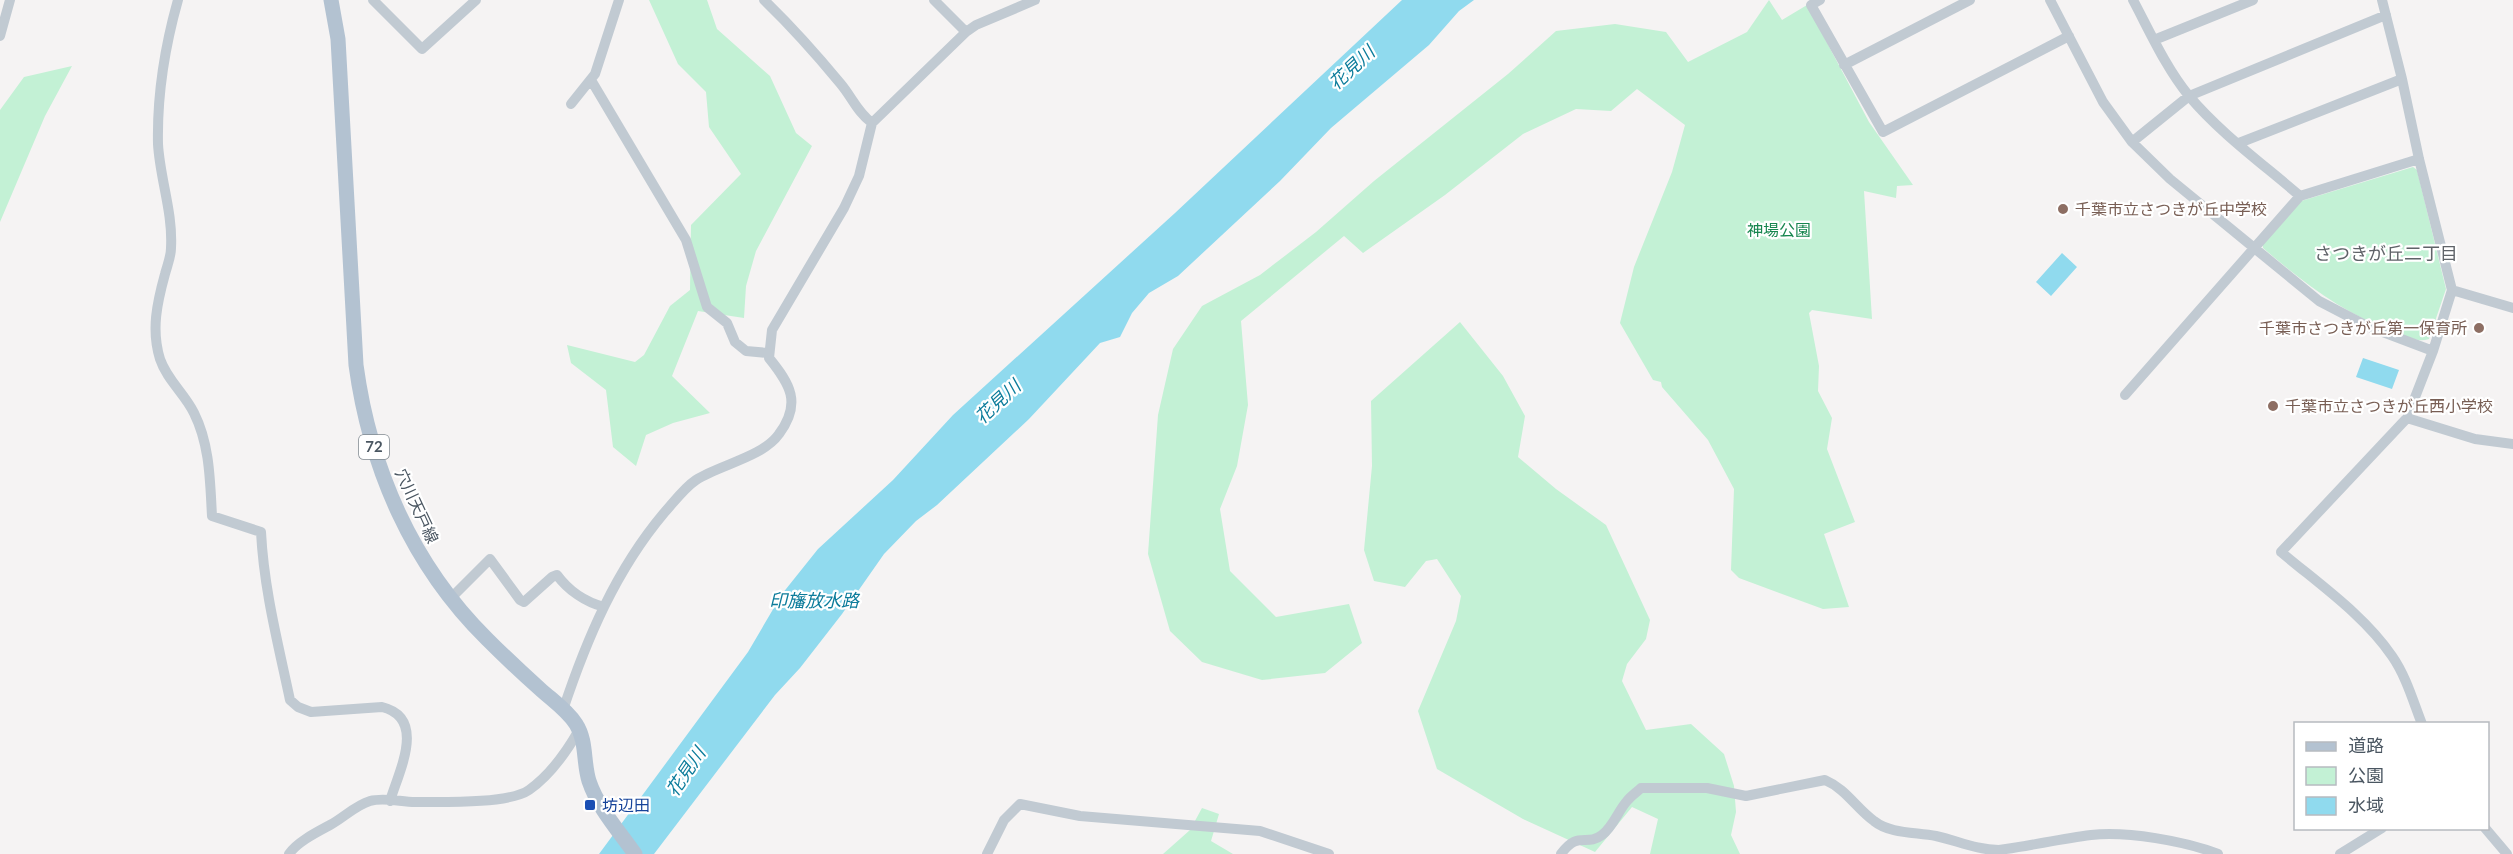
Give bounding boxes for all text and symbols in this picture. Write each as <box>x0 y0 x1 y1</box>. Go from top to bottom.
water label: 花見川 <box>1324 39 1380 94</box>
place label: 千葉市立さつきが丘中学校 <box>2075 199 2267 218</box>
marker: 千葉市立さつきが丘中学校 <box>2056 202 2070 216</box>
park label: 神場公園 <box>1747 220 1811 239</box>
district label: さつきが丘二丁目 <box>2314 242 2458 264</box>
place label: 千葉市さつきが丘第一保育所 <box>2259 318 2467 337</box>
marker: 千葉市さつきが丘第一保育所 <box>2472 321 2486 335</box>
water label: 花見川 <box>970 373 1026 428</box>
place label: 千葉市立さつきが丘西小学校 <box>2285 396 2493 415</box>
marker: 千葉市立さつきが丘西小学校 <box>2266 399 2280 413</box>
road number: 72 <box>359 435 389 459</box>
street label: 穴川天戸線 <box>392 466 443 546</box>
water label: 印旛放水路 <box>769 589 861 611</box>
legend <box>2294 722 2489 830</box>
text: 道路 <box>2348 734 2384 756</box>
water label: 花見川 <box>661 741 711 800</box>
text: 公園 <box>2348 764 2384 786</box>
text: 水域 <box>2348 794 2384 816</box>
place label: 坊辺田 <box>602 795 650 814</box>
marker: 坊辺田 <box>583 798 597 812</box>

